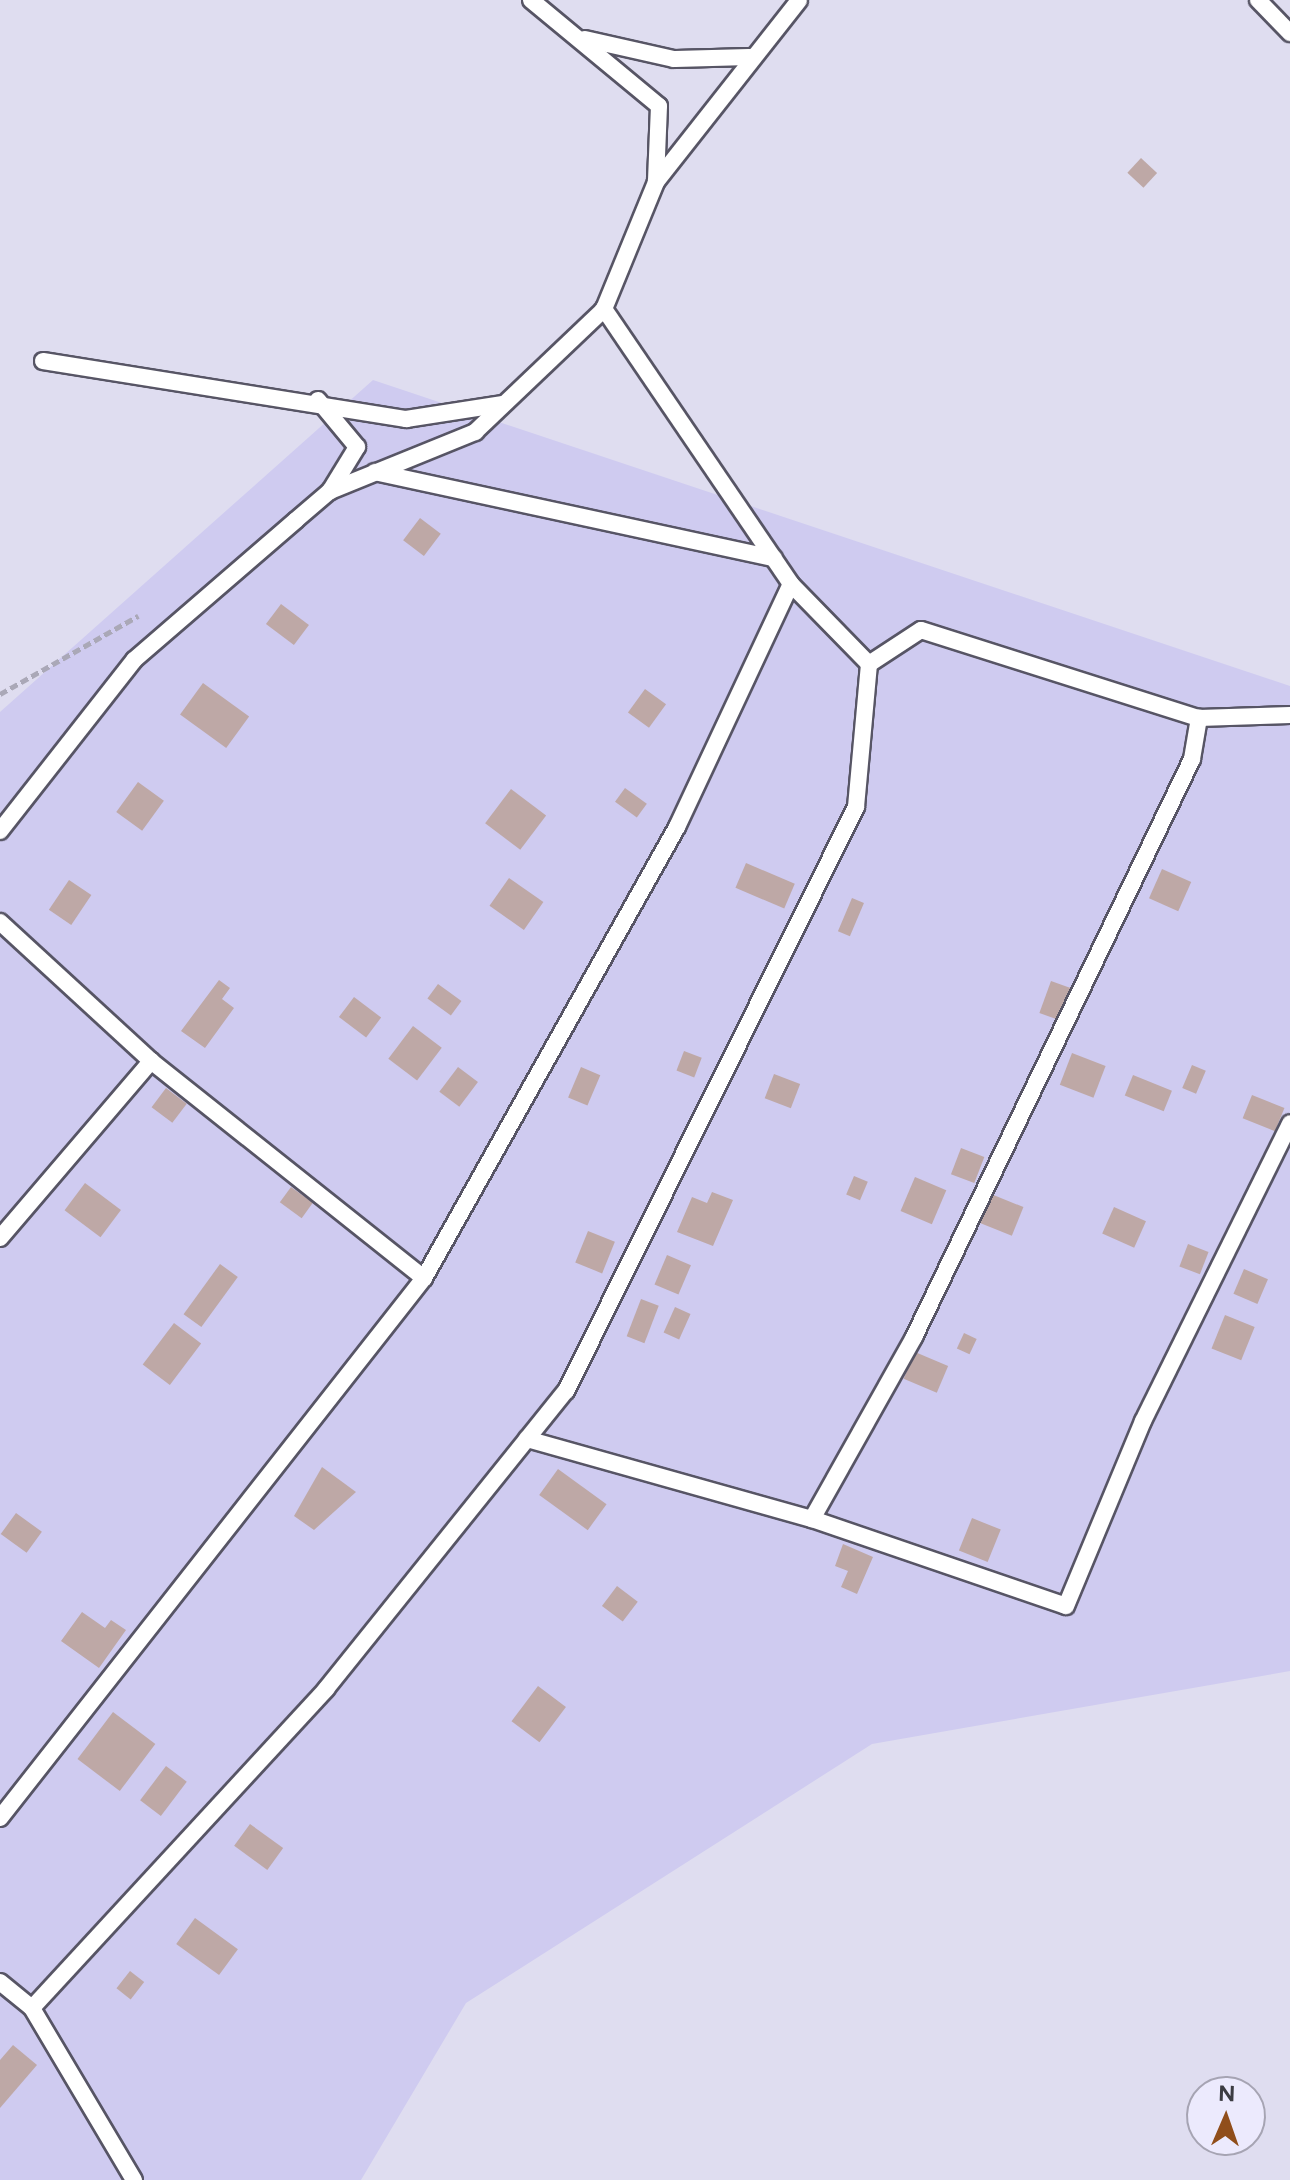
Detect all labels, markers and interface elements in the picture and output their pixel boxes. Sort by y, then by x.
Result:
north arrow [1186,2076,1266,2156]
text: N [1218,2080,1236,2107]

